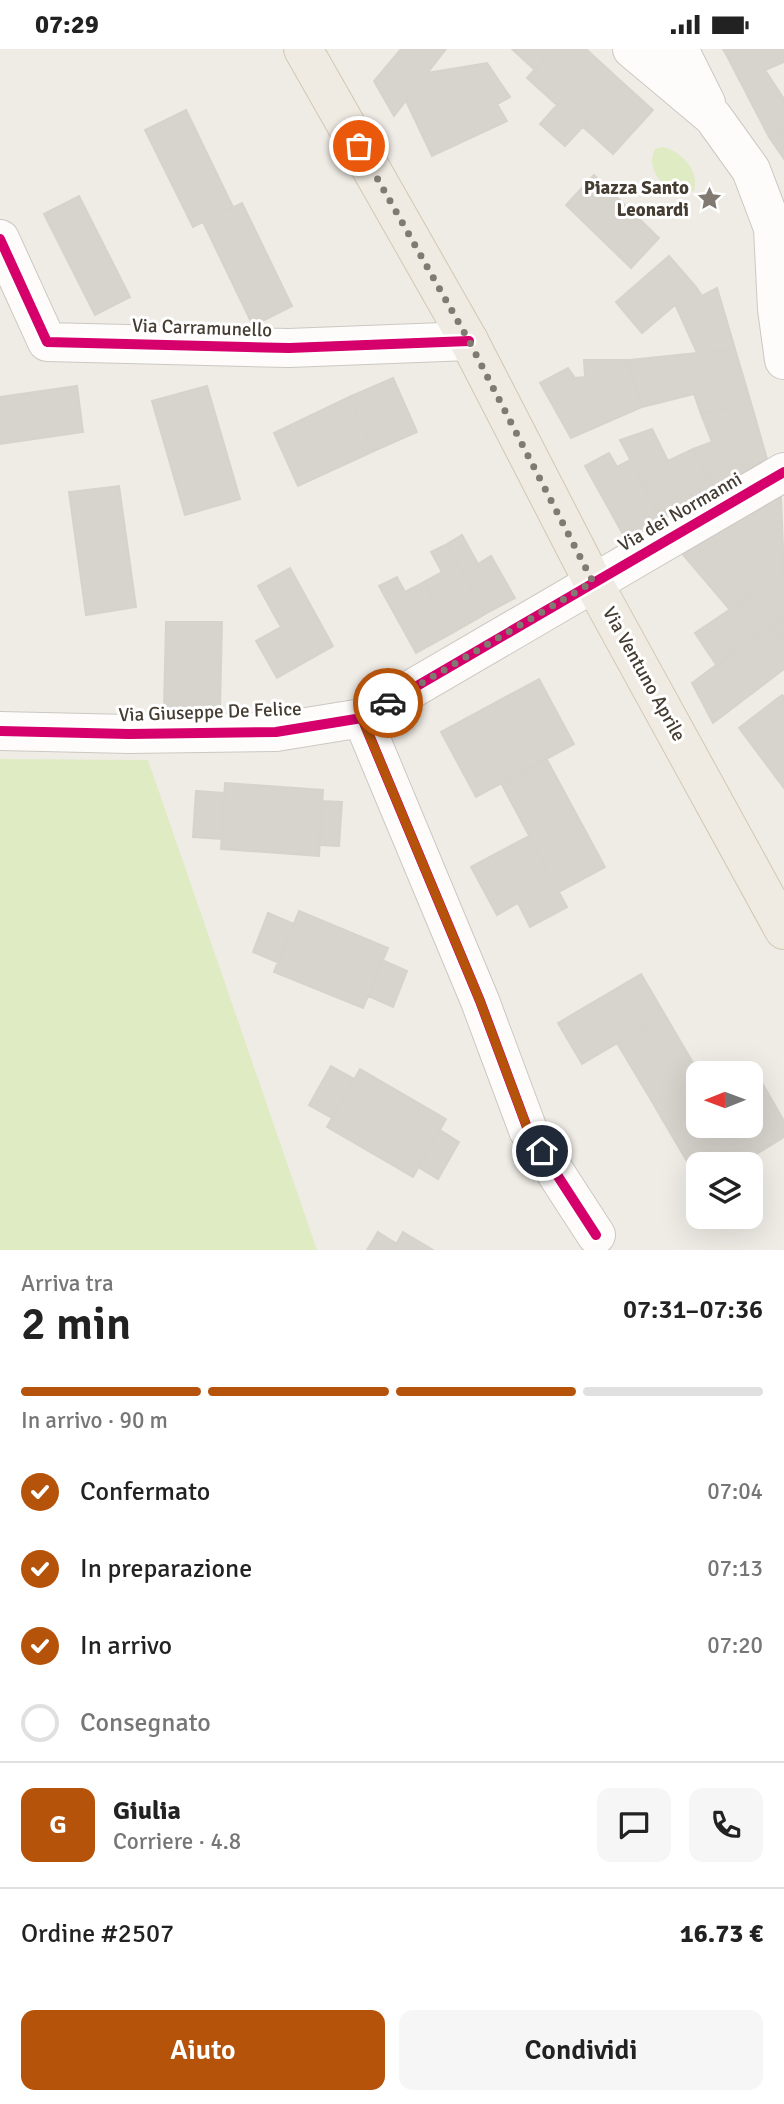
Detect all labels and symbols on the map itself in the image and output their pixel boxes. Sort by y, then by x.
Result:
pin [329,116,389,176]
place label: Piazza Santo Leonardi [584,176,689,222]
place icon: Piazza Santo Leonardi [695,185,723,213]
street label: Via Carramunello [131,314,273,342]
street label: Via dei Normanni [614,467,746,557]
street label: Via Ventuno Aprile [597,602,691,746]
courier [353,668,423,738]
street label: Via Giuseppe De Felice [118,697,302,727]
north arrow [686,1061,763,1137]
pin [512,1121,572,1181]

